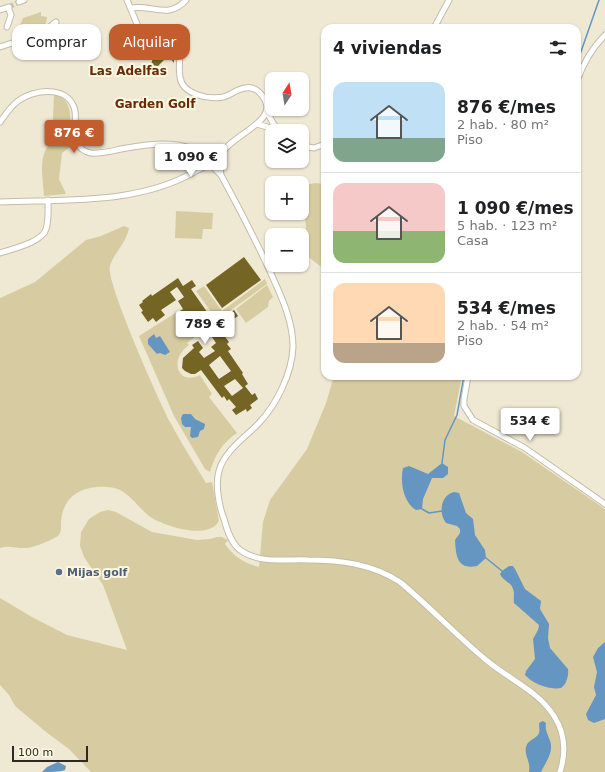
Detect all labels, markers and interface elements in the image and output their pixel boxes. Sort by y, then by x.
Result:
chip: Comprar [12,24,101,60]
chip: Alquilar [109,24,190,60]
icon: filters [547,37,569,59]
text: 4 viviendas [333,38,442,58]
district label: Las Adelfas [89,64,167,78]
north arrow [265,72,309,116]
map controls [265,72,309,272]
district label: Garden Golf [115,97,196,111]
text: 876 €/mes [457,97,556,117]
icon: home [365,98,413,146]
text: 2 hab. · 80 m² [457,117,549,132]
pin: 876 € [46,120,102,154]
button: layers [265,124,309,168]
text: 876 € [54,125,94,140]
text: Piso [457,132,483,147]
pin: 1 090 € [154,144,228,178]
text: 1 090 € [164,149,218,164]
button: + [265,176,309,220]
text: 1 090 €/mes [457,198,574,218]
icon: home [365,199,413,247]
text: 5 hab. · 123 m² [457,218,557,233]
button: − [265,228,309,272]
text: Casa [457,233,489,248]
text: 534 €/mes [457,298,556,318]
icon: home [365,299,413,347]
pin: 789 € [177,311,233,345]
text: 789 € [185,316,225,331]
text: 2 hab. · 54 m² [457,318,549,333]
text: Piso [457,333,483,348]
pin: 534 € [502,408,558,442]
text: 534 € [510,413,550,428]
place label: Mijas golf [67,566,127,579]
marker: Mijas golf [54,567,64,577]
scale bar [12,744,88,763]
text: 100 m [18,746,53,759]

